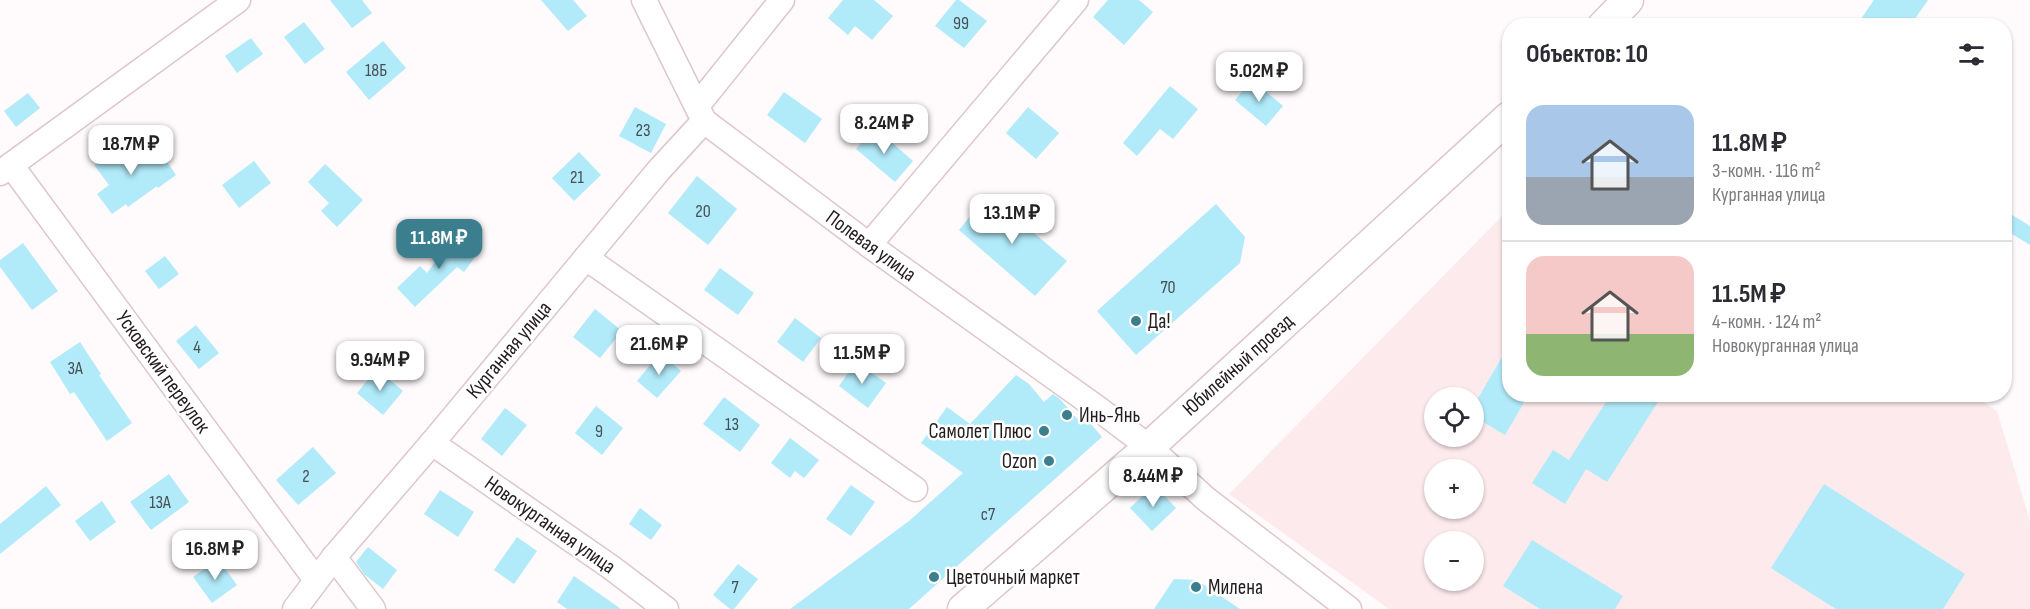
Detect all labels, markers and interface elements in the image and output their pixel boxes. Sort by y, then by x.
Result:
house number: 99 [953,13,969,34]
icon: filters [1955,38,1988,71]
text: Объектов: 10 [1526,39,1648,70]
pin: 5.02M ₽ [1204,52,1314,103]
text: 5.02M ₽ [1230,59,1288,83]
house number: 18Б [365,60,387,81]
pin: 8.24M ₽ [829,104,939,155]
text: 8.24M ₽ [854,111,914,135]
house number: 23 [636,120,651,141]
pin: 18.7M ₽ [76,125,186,176]
text: 11.8M ₽ [1712,128,1787,159]
icon: home [1574,129,1646,201]
text: 18.7M ₽ [102,132,160,156]
text: 3-комн. · 116 m² [1712,159,1821,183]
house number: 21 [570,167,585,188]
text: Курганная улица [1712,183,1826,207]
pin: 13.1M ₽ [957,194,1067,245]
house number: 20 [695,201,711,222]
text: 13.1M ₽ [984,201,1040,225]
street label: Полевая улица [821,205,921,287]
pin: 11.8M ₽ [384,219,494,270]
text: 11.8M ₽ [410,226,468,250]
house number: 70 [1160,277,1176,298]
text: 11.5M ₽ [1712,279,1786,310]
icon: home [1574,280,1646,352]
street label: Курганная улица [461,296,557,404]
street label: Усковский переулок [110,306,216,438]
place label: Да! [1148,309,1170,334]
street label: Юбилейный проезд [1177,309,1299,421]
text: 4-комн. · 124 m² [1712,310,1822,334]
marker: Да! [1129,314,1143,328]
pin: 21.6M ₽ [604,325,714,376]
text: 21.6M ₽ [630,332,688,356]
pin: 11.5M ₽ [807,334,917,385]
text: Новокурганная улица [1712,334,1859,358]
house number: 4 [193,337,201,358]
pin: 9.94M ₽ [325,341,435,392]
text: 11.5M ₽ [834,341,890,365]
text: 9.94M ₽ [350,348,410,372]
house number: 3А [67,358,83,379]
map controls [1424,387,1484,591]
button: locate [1424,387,1484,447]
place label: Инь-Янь [1079,403,1141,428]
marker: Инь-Янь [1060,408,1074,422]
house number: 13 [725,414,739,435]
place label: Самолет Плюс [929,419,1032,444]
house number: 9 [595,421,603,442]
marker: Самолет Плюс [1037,424,1051,438]
place label: Ozon [1002,449,1037,474]
marker: Ozon [1042,454,1056,468]
pin: 8.44M ₽ [1098,457,1208,508]
button: + [1424,459,1484,519]
text: 8.44M ₽ [1123,464,1183,488]
house number: 2 [302,466,310,487]
street label: Новокурганная улица [480,471,620,579]
house number: 13А [149,492,171,513]
house number: с7 [981,504,996,525]
pin: 16.8M ₽ [160,530,270,581]
button: − [1424,531,1484,591]
text: 16.8M ₽ [186,537,244,561]
place label: Цветочный маркет [946,565,1080,590]
marker: Цветочный маркет [927,570,941,584]
place label: Милена [1208,575,1263,600]
house number: 7 [731,577,739,598]
marker: Милена [1189,580,1203,594]

